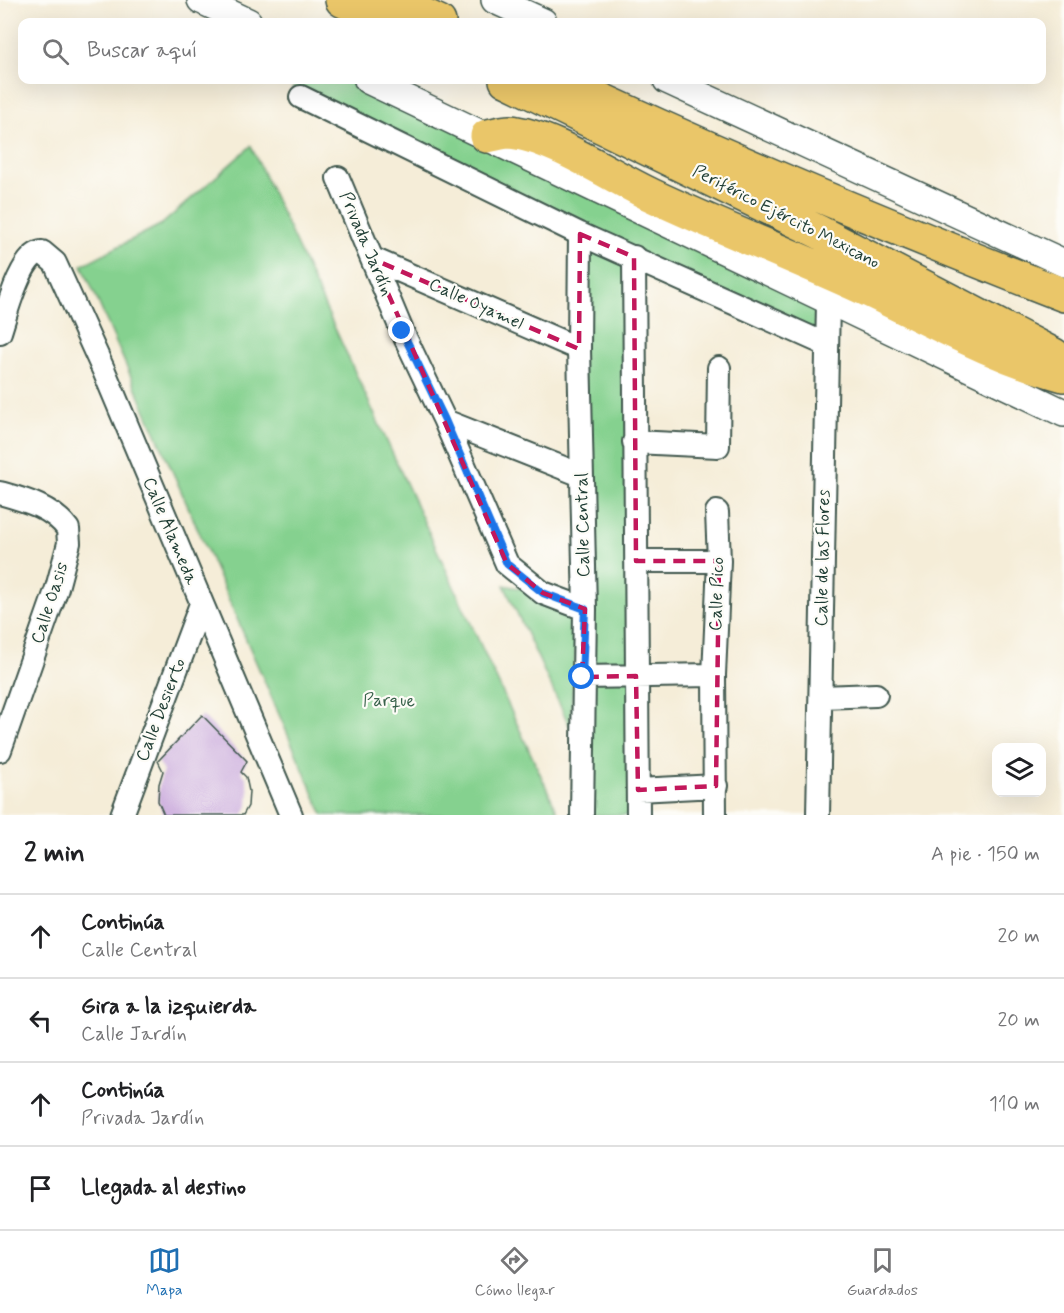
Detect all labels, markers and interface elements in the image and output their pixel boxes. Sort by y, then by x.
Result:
search box [18,18,1046,84]
icon: search [39,35,72,68]
text: Buscar aquí [87,37,198,65]
street label: Periférico Ejército Mexicano [688,159,884,275]
street label: Privada Jardín [333,188,399,300]
street label: Calle Oyamel [425,272,527,336]
route end [388,317,414,343]
street label: Calle Central [570,473,596,577]
street label: Calle Alameda [137,474,203,589]
street label: Calle de las Flores [810,489,836,627]
street label: Calle Pico [704,556,730,632]
street label: Calle Oasis [25,559,75,647]
street label: Calle Desierto [130,655,192,765]
route start [568,663,594,689]
park label: Parque [363,689,415,713]
map controls [992,743,1046,797]
button: layers [992,743,1046,797]
text: 2 min [24,837,85,871]
text: A pie · 150 m [931,841,1040,868]
text: Continúa [81,909,165,937]
icon: ahead [24,920,57,953]
text: 20 m [997,923,1040,950]
text: Calle Central [81,937,197,964]
text: Gira a la izquierda [81,993,256,1021]
icon: left [24,1004,57,1037]
text: 20 m [997,1007,1040,1034]
text: Calle Jardín [81,1021,187,1048]
text: Continúa [81,1077,165,1105]
icon: ahead [24,1088,57,1121]
text: 110 m [989,1091,1040,1118]
text: Privada Jardín [81,1105,204,1132]
icon: arrive [24,1172,57,1205]
text: Llegada al destino [81,1174,246,1202]
tab: Mapa [146,1244,183,1301]
tab: Cómo llegar [475,1244,555,1301]
tab: Guardados [847,1244,918,1301]

